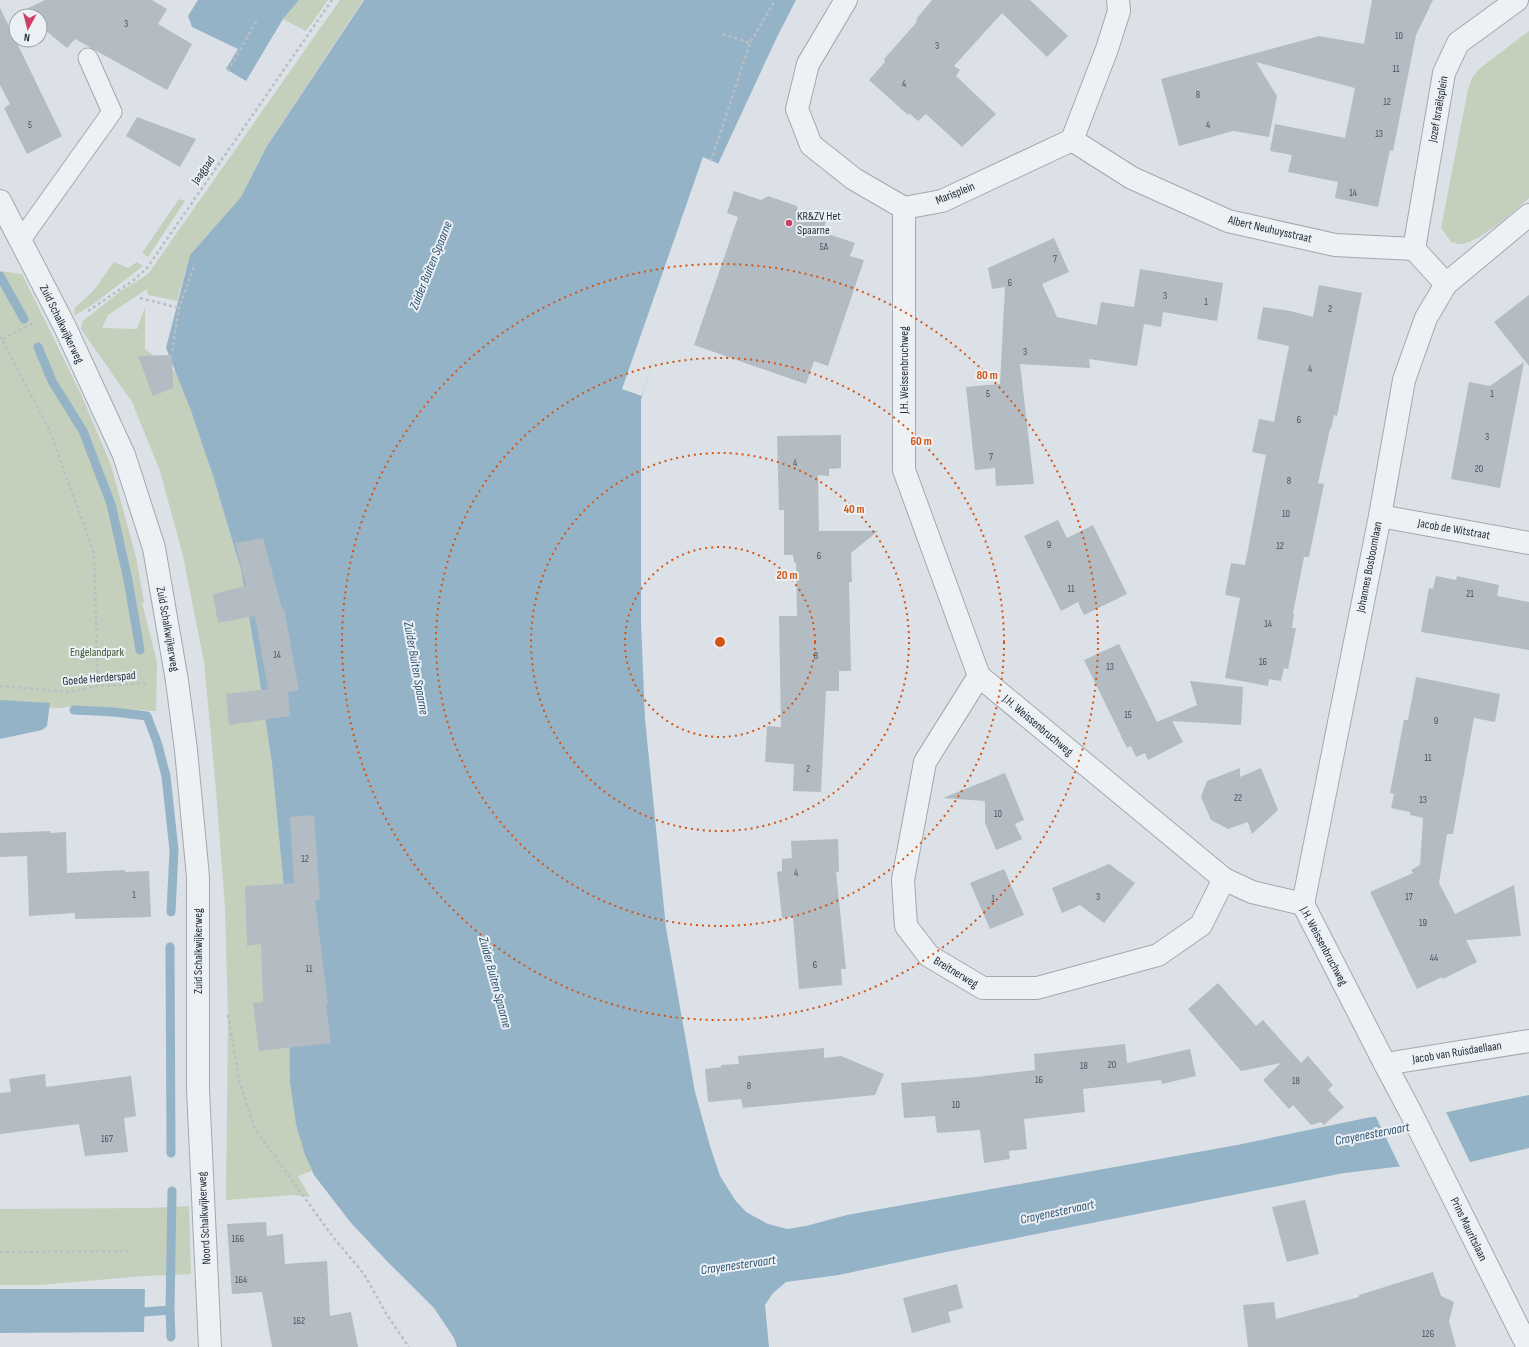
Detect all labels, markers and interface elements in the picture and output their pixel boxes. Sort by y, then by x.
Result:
north arrow [8,8,48,48]
house number: 3 [124,18,128,30]
house number: 10 [1395,30,1403,42]
text: N [23,31,31,44]
house number: 3 [935,40,939,52]
house number: 11 [1393,63,1400,75]
street label: Jozef Israëlsplein [1425,75,1452,144]
house number: 4 [902,78,906,90]
house number: 8 [1196,89,1200,101]
house number: 12 [1383,96,1391,108]
house number: 5 [28,119,32,131]
house number: 4 [1206,119,1210,131]
house number: 13 [1375,128,1383,140]
street label: Jaagpad [188,153,218,188]
street label: Marisplein [933,179,977,208]
house number: 14 [1349,187,1357,199]
place label: KR&ZV Het Spaarne [797,209,841,238]
street label: Albert Neuhuysstraat [1226,212,1314,246]
marker: KR&ZV Het Spaarne [784,218,794,228]
water label: Zuider Buiten Spaarne [406,219,456,313]
house number: 5A [820,241,829,253]
house number: 7 [1053,253,1057,265]
house number: 6 [1008,277,1012,289]
street label: Zuid Schalkwijkerweg [36,282,87,366]
house number: 3 [1163,290,1167,302]
house number: 1 [1204,296,1208,308]
house number: 2 [1328,303,1332,315]
street label: J.H. Weissenbruchweg [897,326,912,415]
house number: 3 [1023,346,1027,358]
house number: 4 [1308,363,1312,375]
text: 80 m [976,368,998,383]
house number: 5 [986,388,990,400]
house number: 1 [1490,388,1494,400]
house number: 6 [1297,414,1301,426]
house number: 3 [1485,431,1489,443]
text: 60 m [910,434,932,449]
house number: 7 [989,451,993,463]
house number: 4 [793,457,797,469]
house number: 20 [1475,463,1483,475]
house number: 8 [1287,475,1291,487]
text: 40 m [843,502,865,517]
house number: 10 [1282,508,1290,520]
street label: Jacob de Witstraat [1416,516,1492,543]
street label: Johannes Bosboomlaan [1353,520,1386,615]
house number: 9 [1047,539,1051,551]
house number: 12 [1276,540,1284,552]
house number: 6 [817,550,821,562]
text: 20 m [777,568,797,583]
house number: 11 [1068,583,1075,595]
street label: Zuid Schalkwijkerweg [153,586,182,673]
house number: 21 [1466,588,1474,600]
house number: 14 [1264,618,1272,630]
water label: Zuider Buiten Spaarne [400,619,432,716]
centre of rings [713,635,727,649]
park label: Engelandpark [70,645,125,660]
house number: 14 [273,649,281,661]
house number: 8 [814,650,818,662]
house number: 16 [1259,656,1267,668]
house number: 13 [1106,661,1114,673]
street label: Goede Herderspad [62,668,136,689]
street label: J.H. Weissenbruchweg [999,691,1076,759]
house number: 15 [1124,709,1132,721]
house number: 9 [1434,715,1438,727]
house number: 11 [1425,752,1432,764]
house number: 2 [806,763,810,775]
house number: 22 [1234,792,1242,804]
house number: 13 [1419,794,1427,806]
house number: 10 [994,808,1002,820]
house number: 12 [301,853,309,865]
house number: 4 [794,867,798,879]
house number: 1 [132,889,136,901]
house number: 3 [1096,891,1100,903]
house number: 17 [1405,891,1413,903]
house number: 1 [991,893,995,905]
street label: J.H. Weissenbruchweg [1296,903,1351,989]
street label: Zuid Schalkwijkerweg [191,908,206,994]
house number: 19 [1419,917,1427,929]
water label: Zuider Buiten Spaarne [475,934,515,1030]
house number: 44 [1430,952,1438,964]
street label: Breitnerweg [931,953,981,992]
house number: 6 [813,959,817,971]
house number: 11 [306,963,313,975]
street label: Jacob van Ruisdaellaan [1410,1038,1503,1067]
house number: 20 [1108,1059,1116,1071]
house number: 18 [1080,1060,1088,1072]
house number: 16 [1035,1074,1043,1086]
house number: 18 [1292,1075,1300,1087]
house number: 8 [747,1080,751,1092]
house number: 10 [952,1099,960,1111]
water label: Crayenestervaart [1334,1119,1412,1149]
house number: 167 [101,1133,113,1145]
street label: Noord Schalkwijkerweg [195,1171,214,1265]
street label: Prins Mauritslaan [1447,1195,1490,1264]
water label: Crayenestervaart [1019,1196,1097,1228]
house number: 166 [232,1233,244,1245]
water label: Crayenestervaart [700,1252,778,1278]
house number: 164 [235,1274,247,1286]
house number: 162 [293,1315,305,1327]
house number: 126 [1422,1328,1434,1340]

